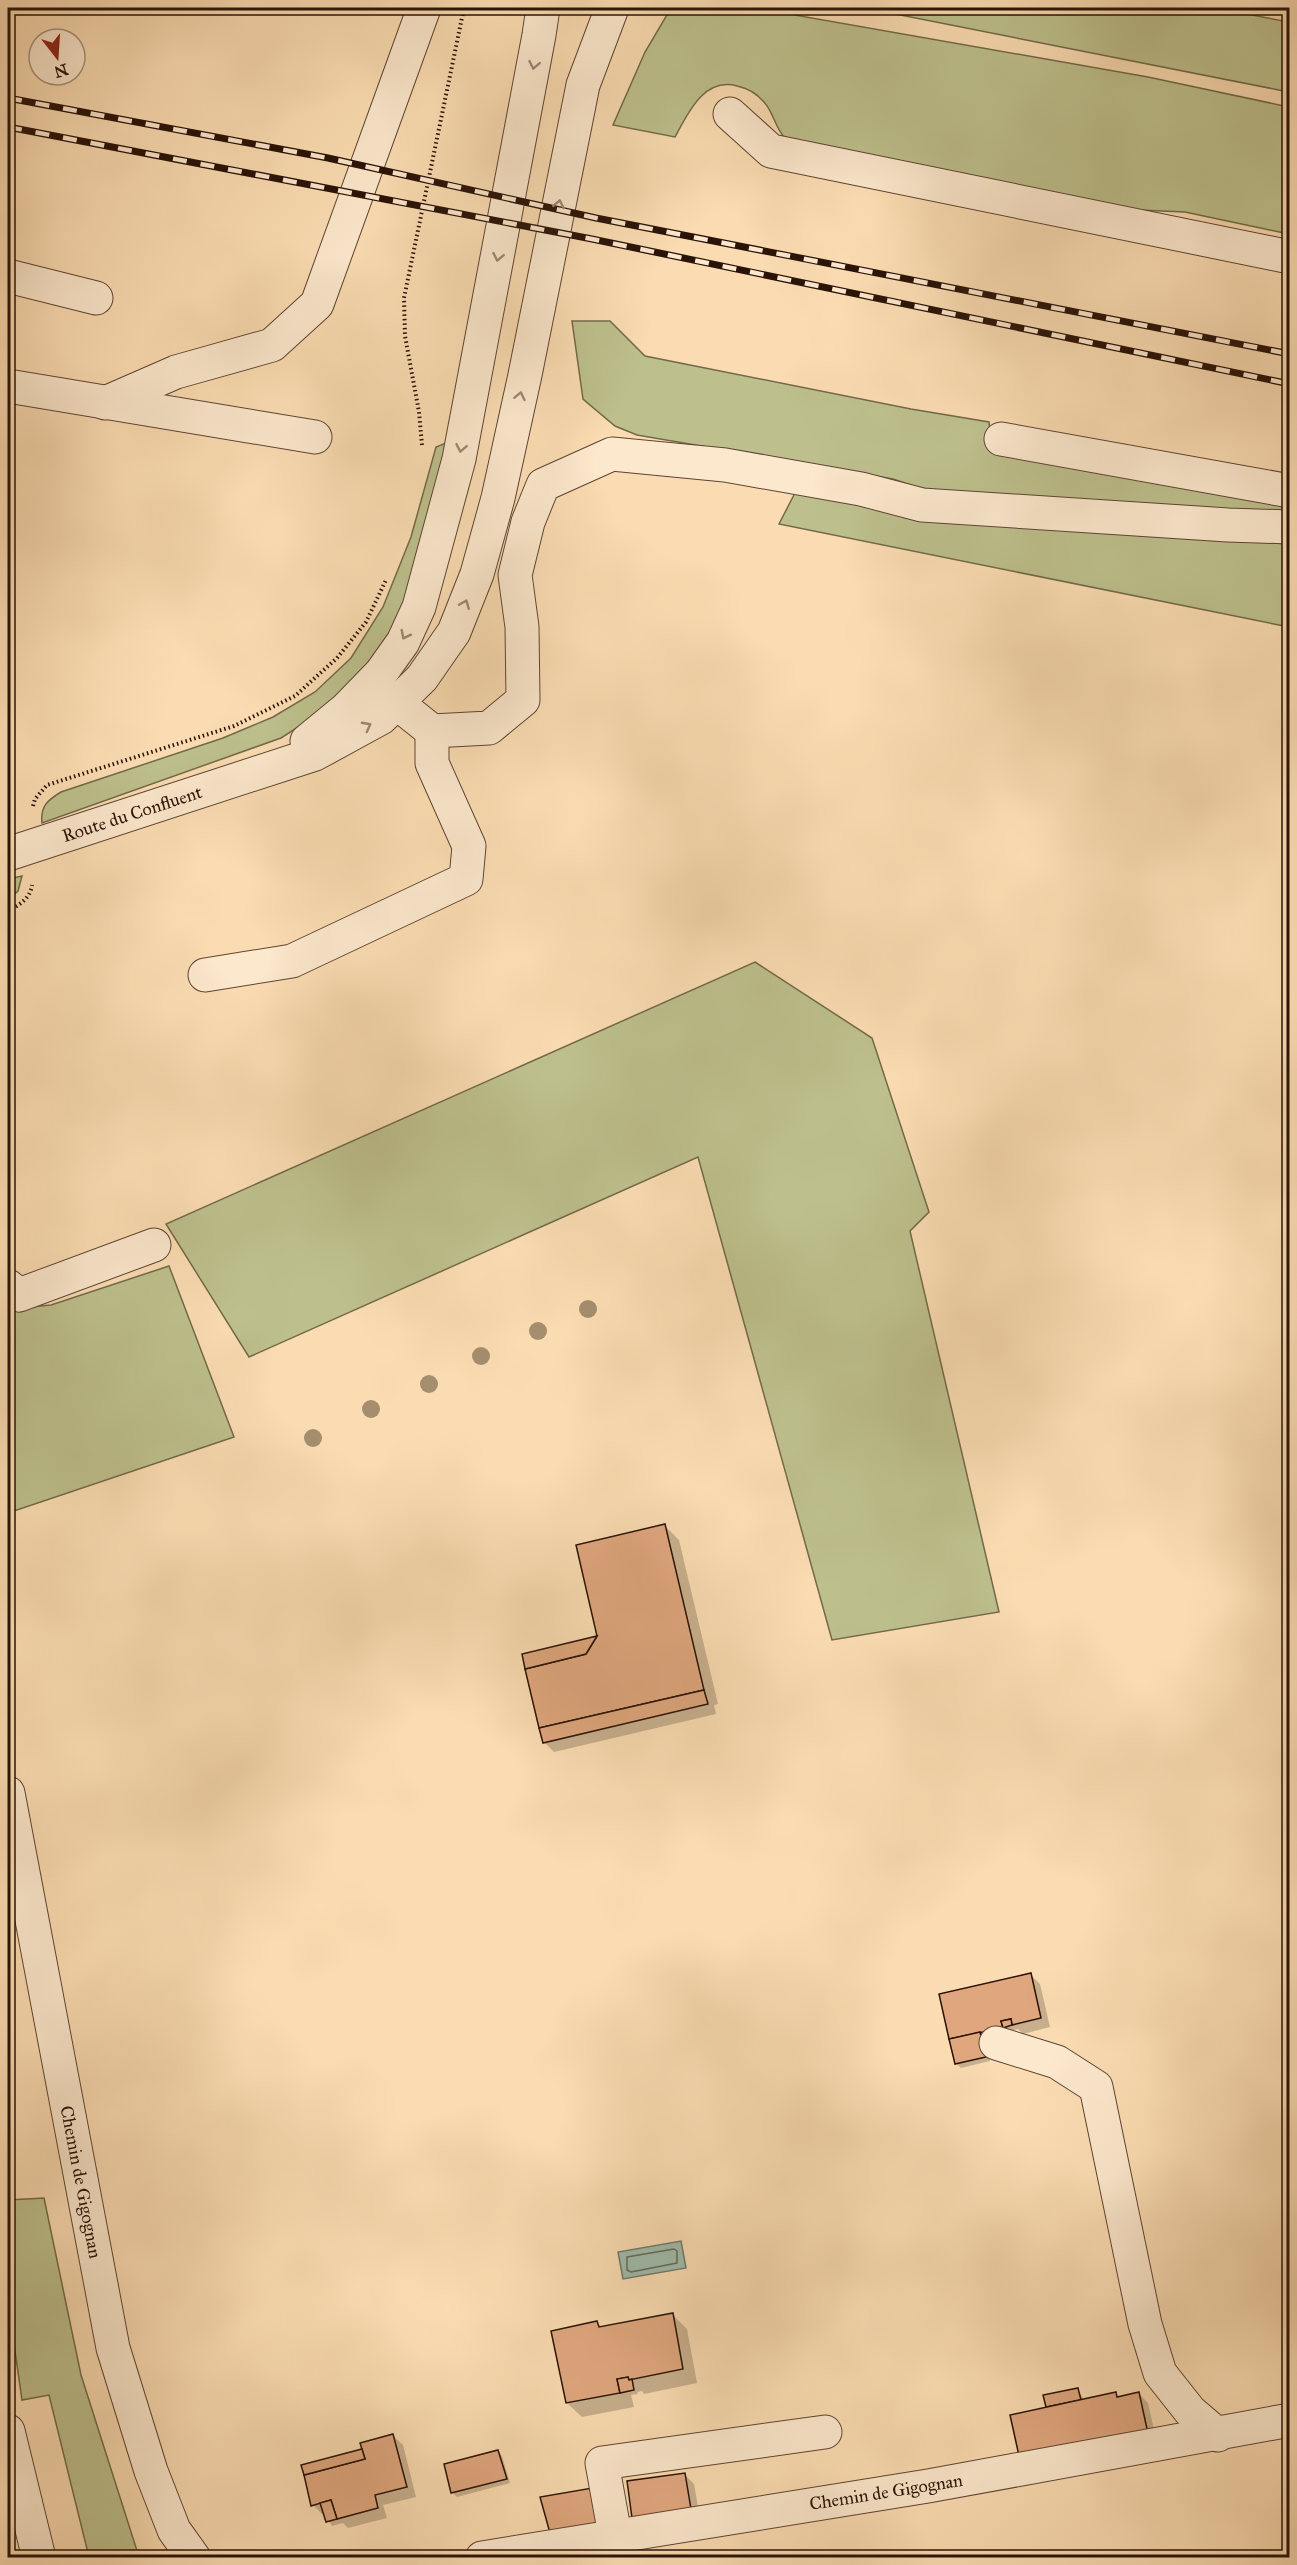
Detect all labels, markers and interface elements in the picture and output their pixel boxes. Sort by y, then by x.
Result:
north arrow [27,27,87,87]
text: N [52,60,71,82]
one-way arrow [528,60,541,70]
one-way arrow [552,200,565,210]
one-way arrow [492,252,504,262]
one-way arrow [513,391,526,401]
one-way arrow [455,443,468,453]
one-way arrow [458,599,470,610]
one-way arrow [401,628,413,639]
one-way arrow [361,722,371,733]
street label: Route du Confluent [59,781,205,847]
street label: Chemin de Gigognan [54,2104,107,2261]
street label: Chemin de Gigognan [808,2469,965,2516]

